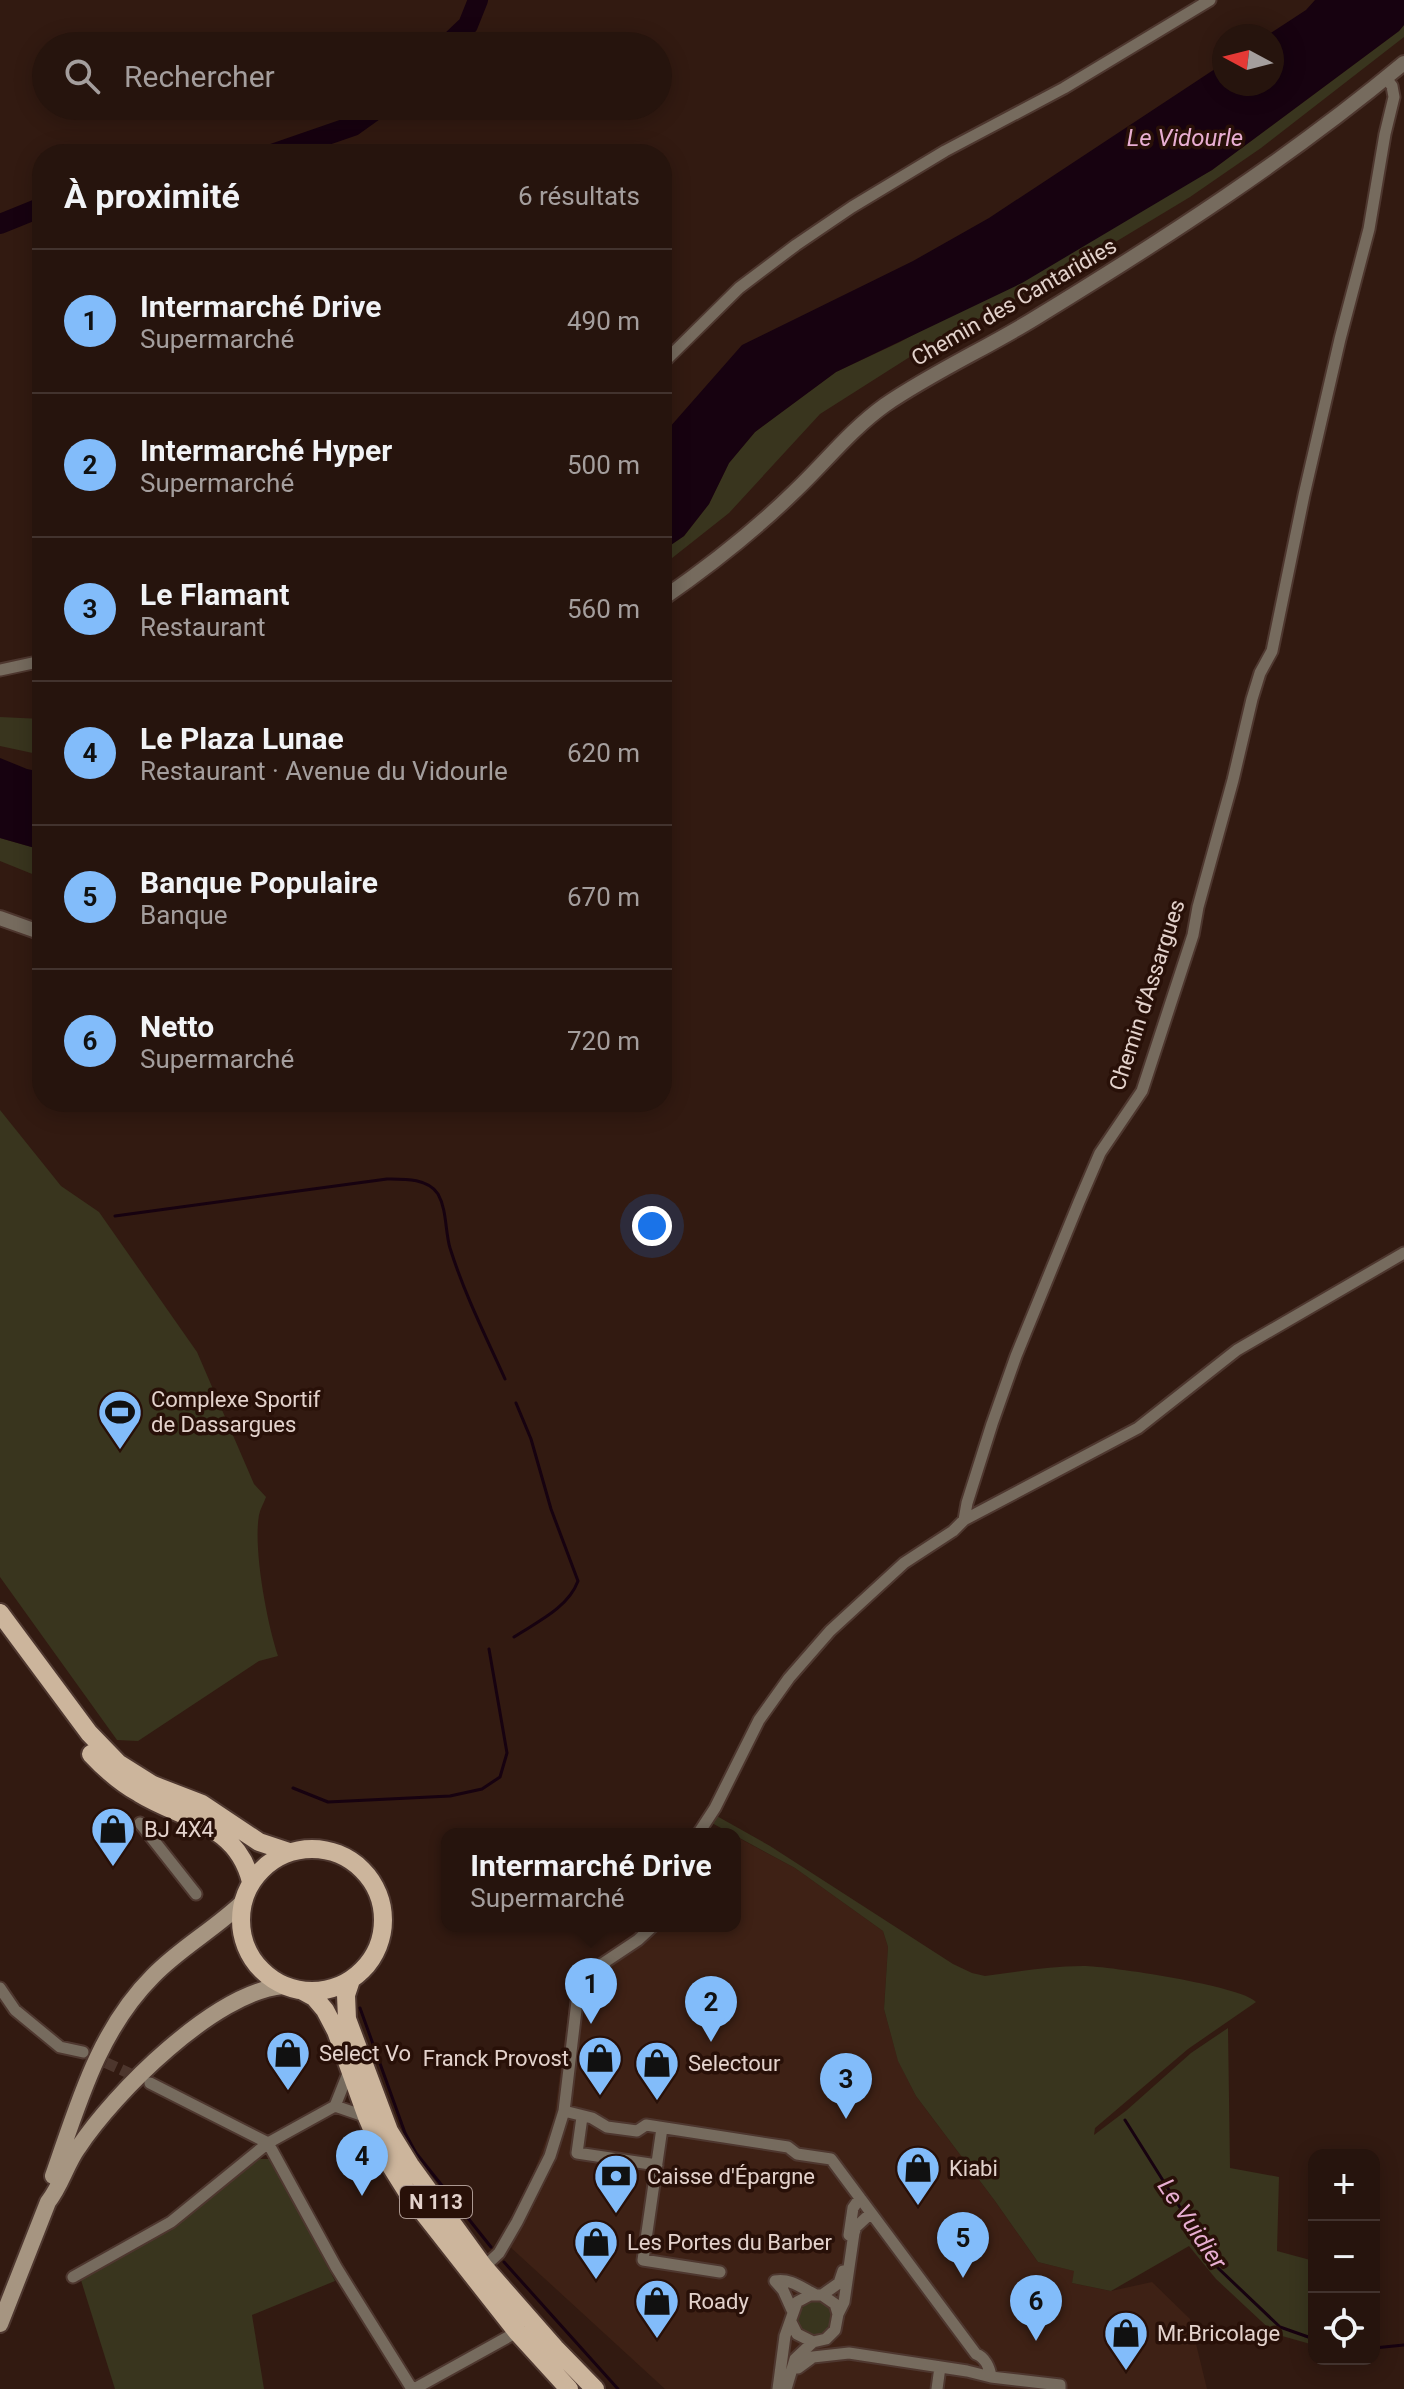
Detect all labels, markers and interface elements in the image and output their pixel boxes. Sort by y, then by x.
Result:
north arrow [1212,24,1284,96]
search box [32,32,672,120]
icon: search [60,54,104,98]
text: Rechercher [124,59,275,94]
water label: Le Vidourle [1127,124,1243,152]
text: À proximité [64,176,240,216]
text: 6 résultats [518,181,640,211]
street label: Chemin des Cantaridies [907,233,1121,371]
text: Intermarché Drive [140,289,381,324]
text: 1 [83,306,97,336]
text: 490 m [567,306,640,336]
text: Supermarché [140,324,294,354]
text: Intermarché Hyper [140,433,392,468]
text: 2 [83,450,97,480]
text: 500 m [567,450,640,480]
text: Supermarché [140,468,294,498]
text: Le Flamant [140,577,289,612]
text: 3 [83,594,97,624]
text: 560 m [567,594,640,624]
text: Restaurant [140,612,266,642]
text: Le Plaza Lunae [140,721,344,756]
text: 4 [83,738,97,768]
text: 620 m [567,738,640,768]
text: Restaurant · Avenue du Vidourle [140,756,508,786]
text: Banque Populaire [140,865,378,900]
text: 5 [83,882,97,912]
text: 670 m [567,882,640,912]
street label: Chemin d'Assargues [1104,896,1190,1094]
text: Banque [140,900,228,930]
text: Netto [140,1009,214,1044]
text: 6 [83,1026,97,1056]
text: 720 m [567,1026,640,1056]
text: Supermarché [140,1044,294,1074]
your location [632,1206,672,1246]
place label: Complexe Sportif de Dassargues [151,1387,321,1437]
sports icon: Complexe Sportif de Dassargues [96,1388,144,1451]
shop icon: BJ 4X4 [89,1805,137,1868]
place label: BJ 4X4 [144,1817,214,1842]
popup [441,1828,741,1932]
text: Intermarché Drive [470,1848,712,1883]
text: Supermarché [470,1883,625,1913]
pin: 1 [565,1958,617,2024]
pin: 2 [685,1976,737,2042]
shop icon: Select Vo [264,2029,312,2092]
shop icon: Franck Provost [576,2034,624,2097]
shop icon: Selectour [633,2039,681,2102]
place label: Select Vo [319,2041,411,2066]
place label: Franck Provost [423,2046,569,2071]
place label: Selectour [688,2051,781,2076]
pin: 3 [820,2053,872,2119]
pin: 4 [336,2130,388,2196]
shop icon: Kiabi [894,2144,942,2207]
map controls [1308,2149,1380,2365]
button: + [1308,2149,1380,2221]
bank icon: Caisse d'Épargne [592,2152,640,2215]
place label: Kiabi [949,2156,998,2181]
place label: Caisse d'Épargne [647,2164,815,2189]
water label: Le Vuidier [1152,2174,1233,2275]
road number: N 113 [400,2186,472,2218]
pin: 5 [937,2212,989,2278]
shop icon: Les Portes du Barber [572,2218,620,2281]
button: − [1308,2221,1380,2293]
place label: Les Portes du Barber [627,2230,832,2255]
pin: 6 [1010,2275,1062,2341]
shop icon: Roady [633,2277,681,2340]
place label: Roady [688,2289,749,2314]
button: locate [1308,2293,1380,2365]
shop icon: Mr.Bricolage [1102,2309,1150,2372]
place label: Mr.Bricolage [1157,2321,1280,2346]

